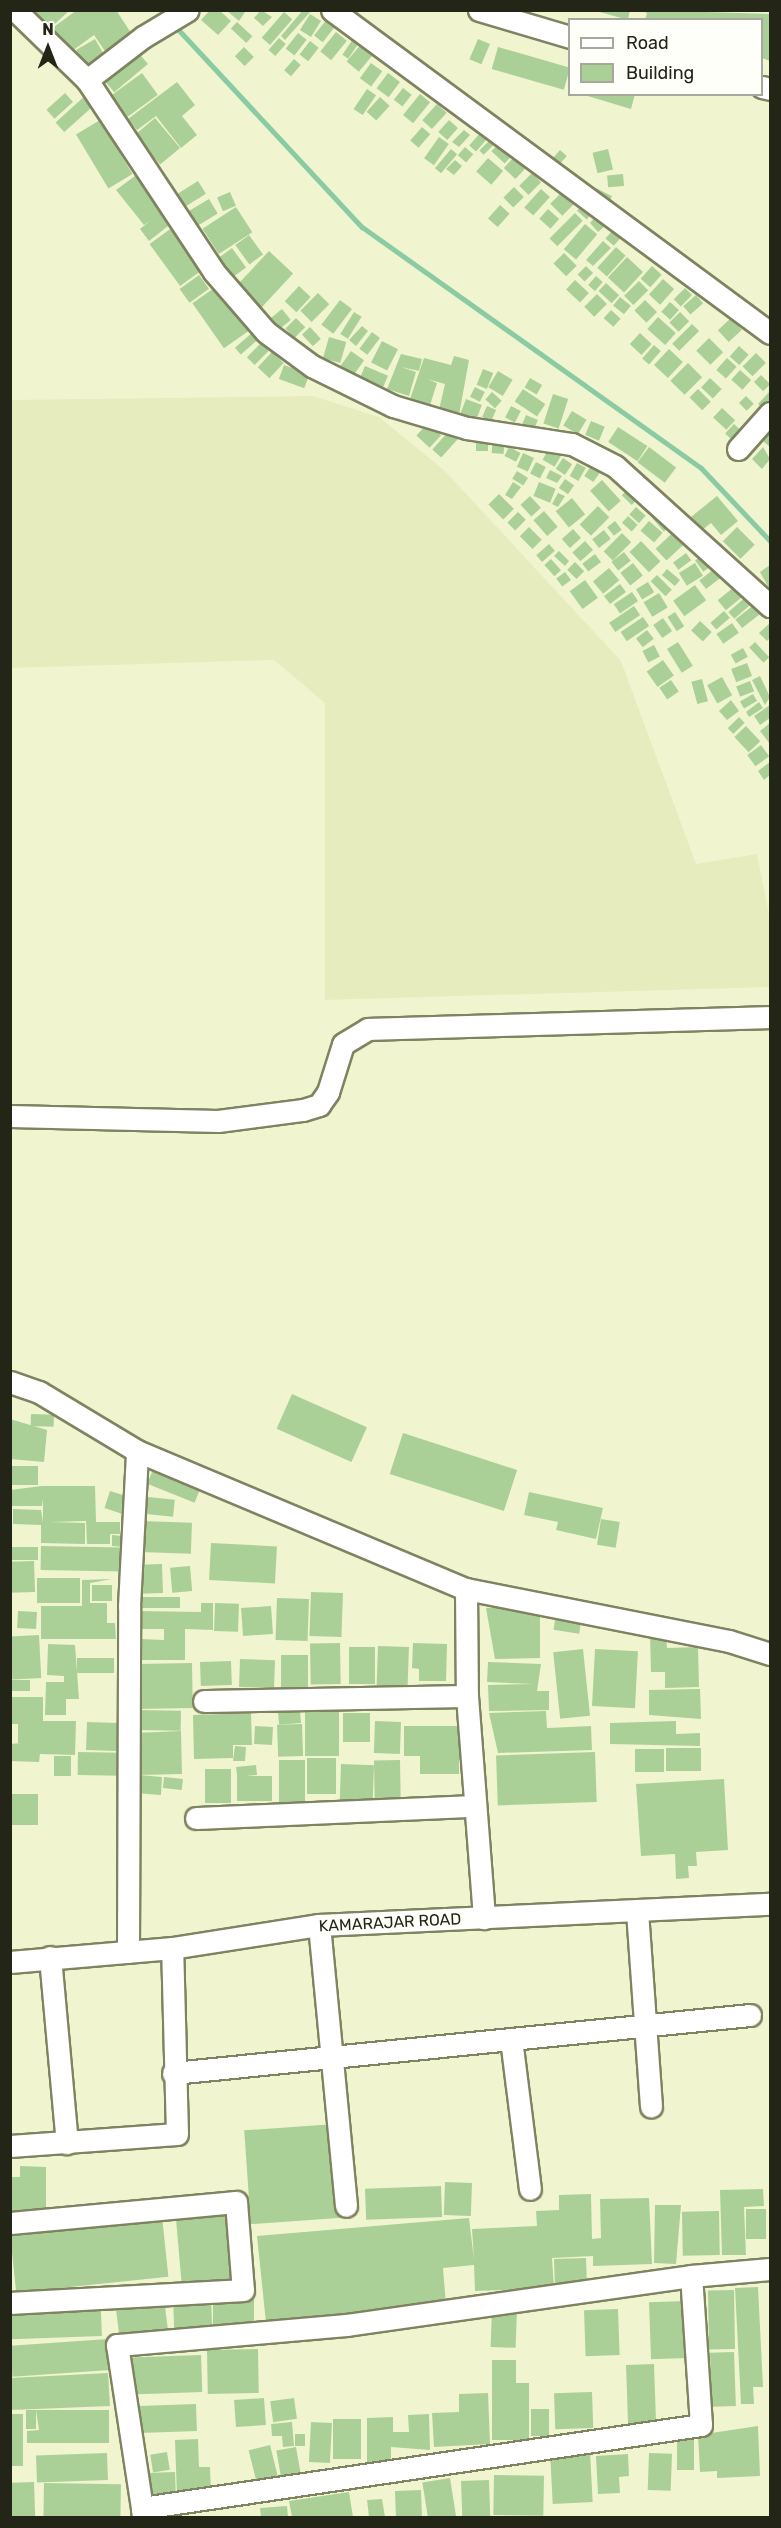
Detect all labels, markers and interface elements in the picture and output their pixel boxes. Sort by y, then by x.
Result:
north arrow [18,18,78,78]
legend [568,18,763,96]
text: N [42,20,54,39]
text: Road [626,32,669,54]
text: Building [626,62,694,84]
street label: KAMARAJAR ROAD [318,1910,462,1936]

